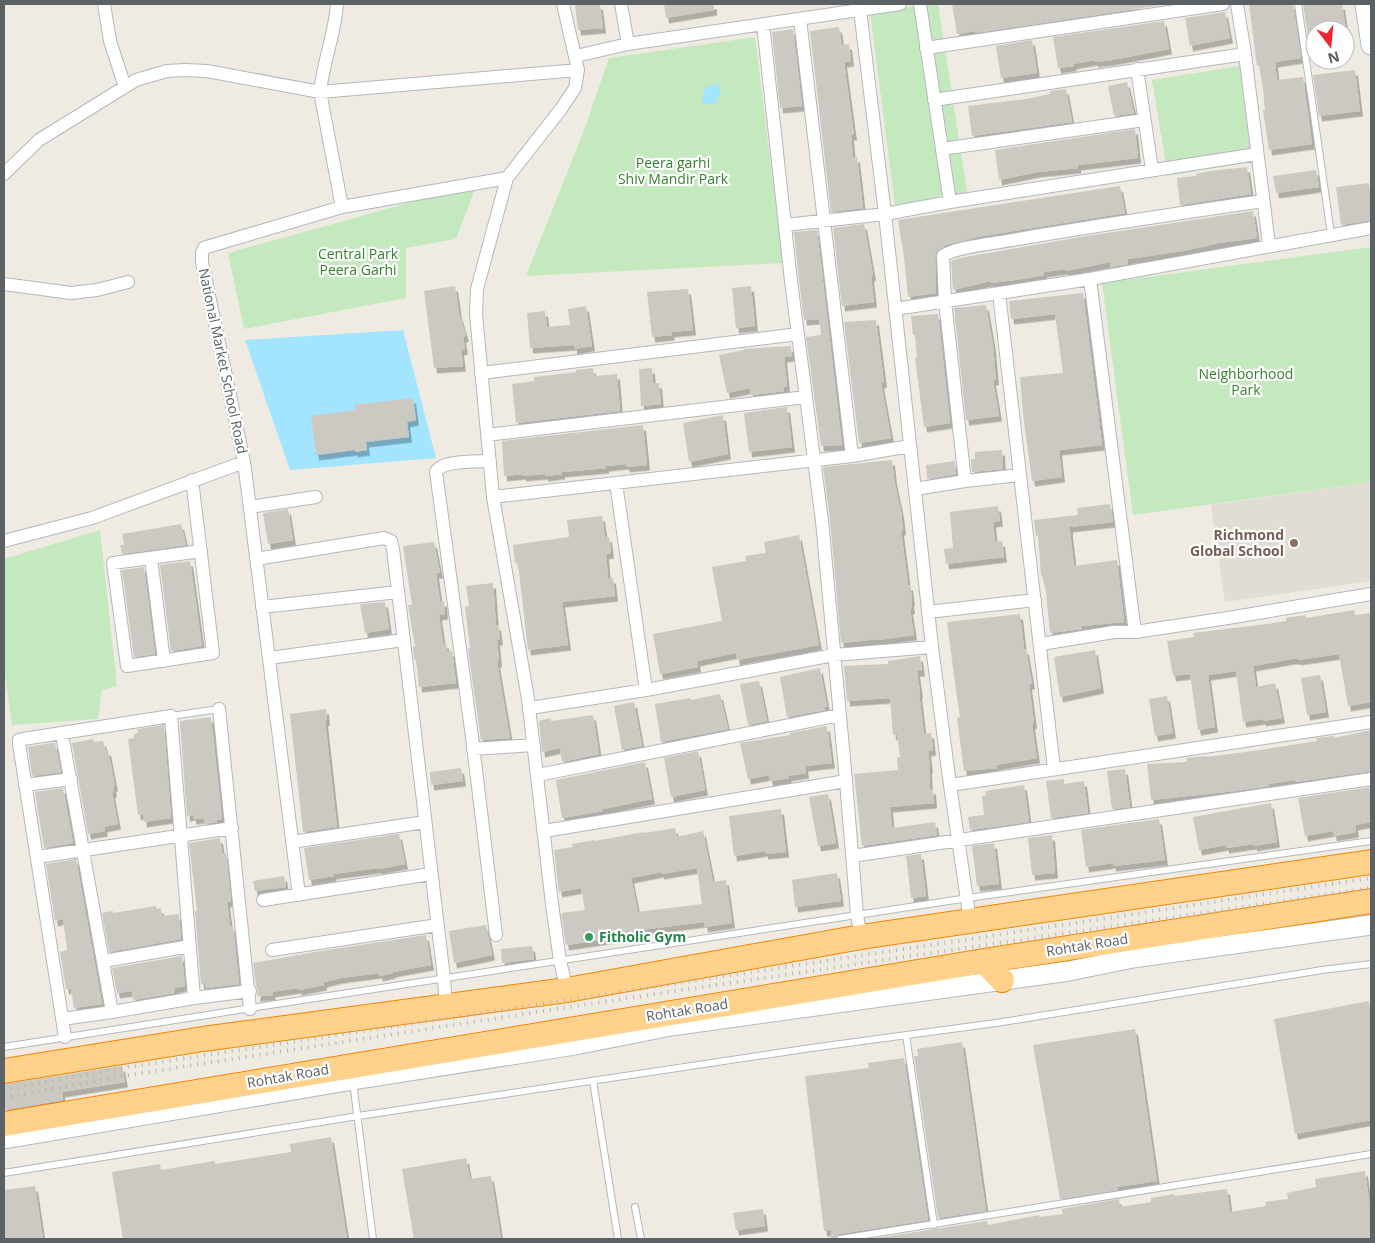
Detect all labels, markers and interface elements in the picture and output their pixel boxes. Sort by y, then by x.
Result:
north arrow [1305,20,1355,70]
text: N [1326,47,1342,69]
park label: Peera garhi Shiv Mandir Park [618,153,729,188]
park label: Central Park Peera Garhi [318,244,399,279]
street label: National Market School Road [195,266,252,455]
park label: Neighborhood Park [1199,364,1293,399]
place label: Richmond Global School [1190,525,1284,560]
marker: Richmond Global School [1288,537,1300,549]
place label: Fitholic Gym [599,927,686,946]
street label: Rohtak Road [1045,929,1129,960]
marker: Fitholic Gym [583,931,595,943]
street label: Rohtak Road [645,994,729,1025]
street label: Rohtak Road [245,1059,330,1092]

